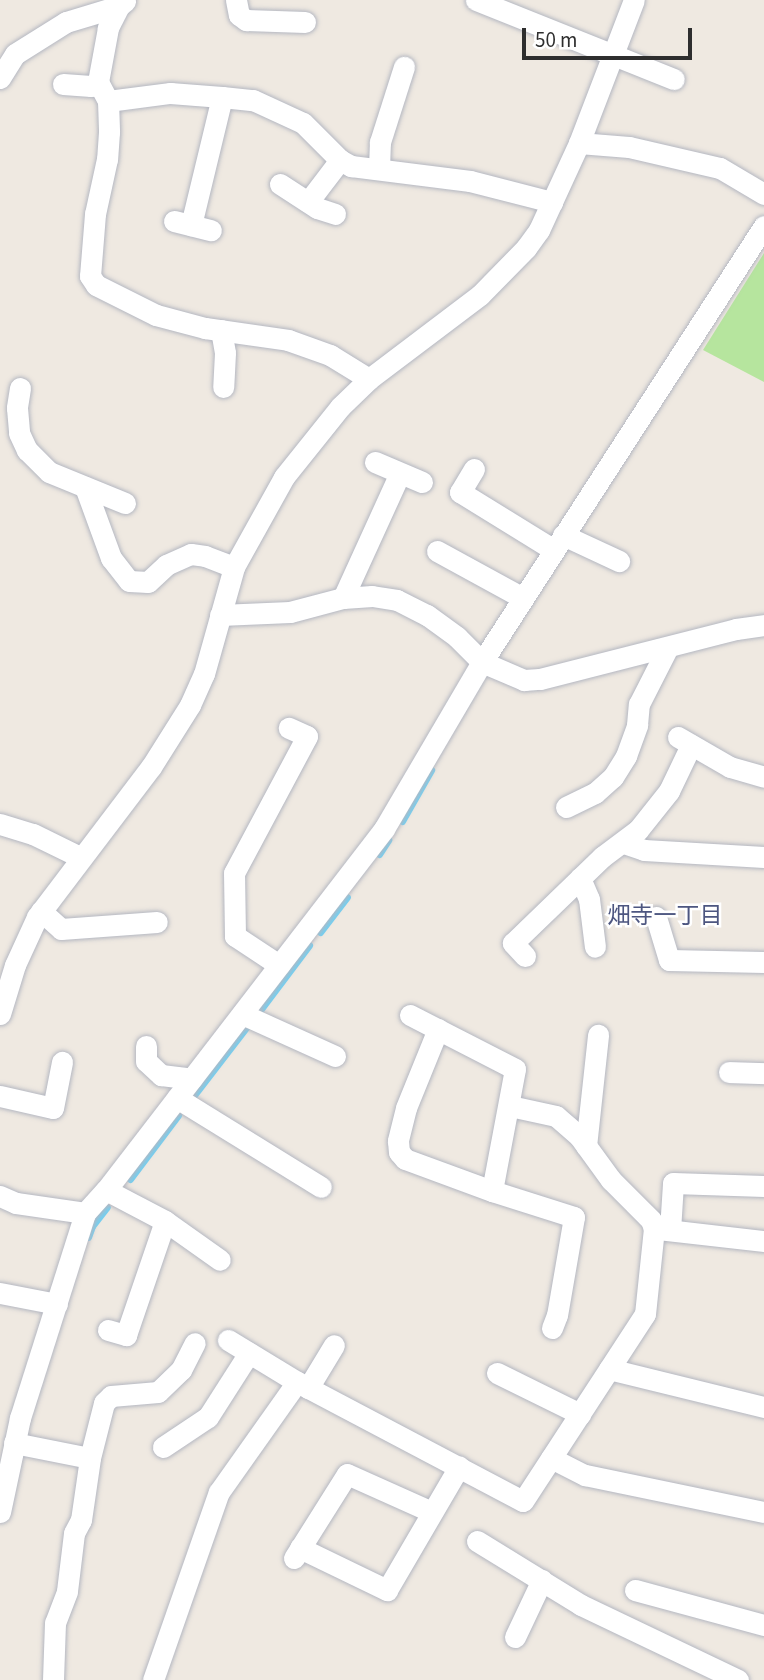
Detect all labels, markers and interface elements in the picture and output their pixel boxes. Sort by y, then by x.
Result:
scale bar [526,14,696,58]
text: 50 m [535,25,577,55]
district label: 畑寺一丁目 [608,902,722,930]

